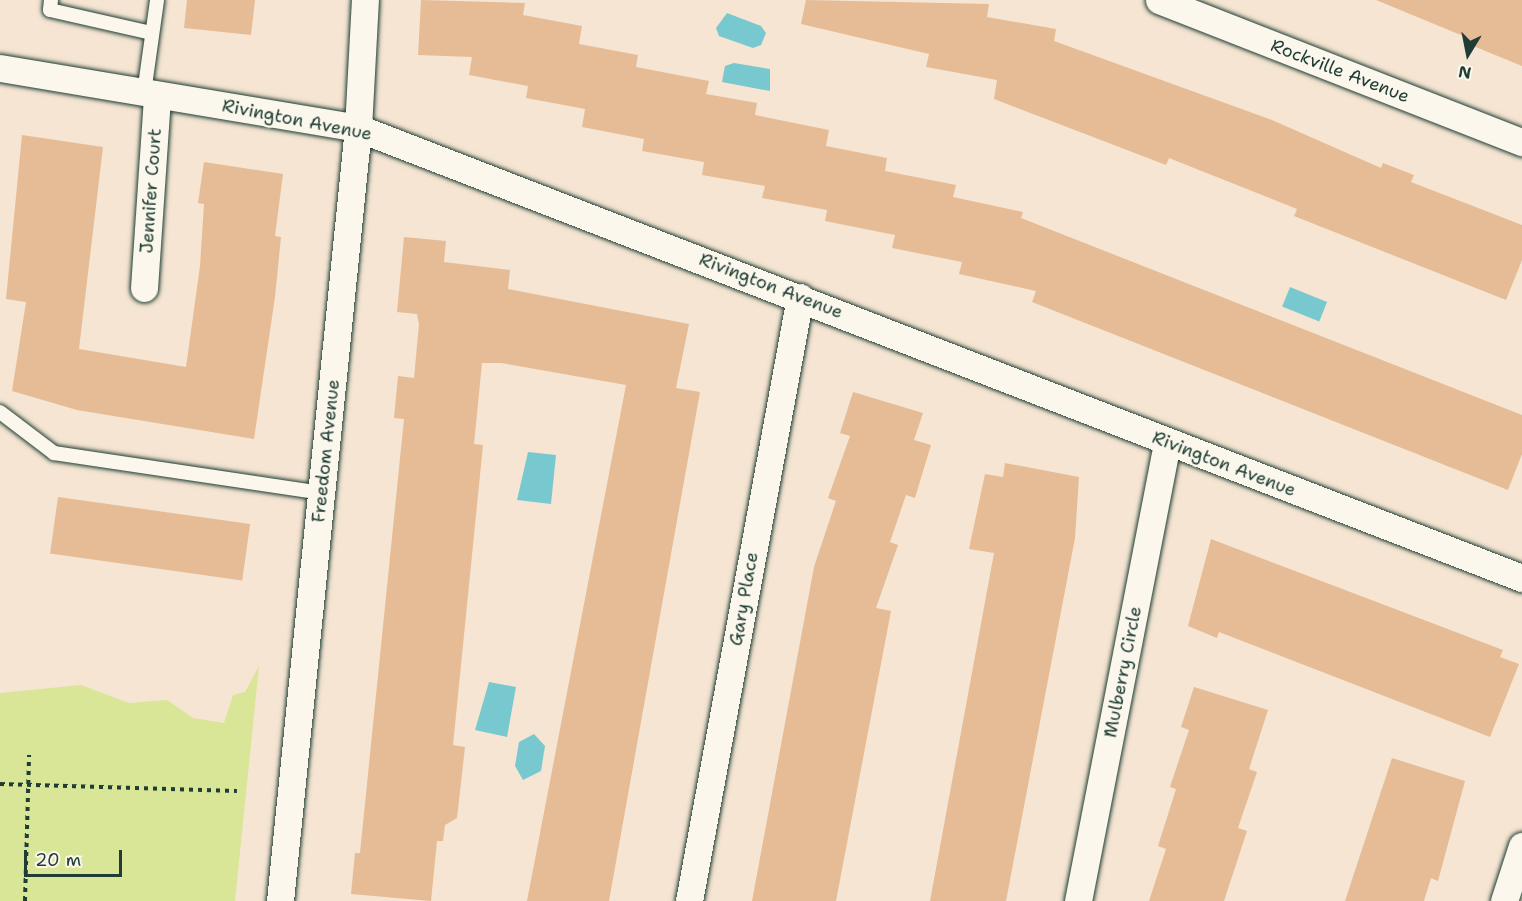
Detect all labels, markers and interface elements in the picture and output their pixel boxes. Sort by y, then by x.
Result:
north arrow [1438,24,1498,84]
street label: Rockville Avenue [1268,35,1412,107]
text: N [1457,61,1473,84]
street label: Rivington Avenue [220,95,374,145]
street label: Jennifer Court [136,128,166,254]
street label: Rivington Avenue [696,249,846,323]
street label: Freedom Avenue [308,378,344,524]
street label: Rivington Avenue [1149,427,1299,501]
street label: Gary Place [725,550,763,648]
street label: Mulberry Circle [1100,604,1146,740]
scale bar [27,838,124,876]
text: 20 m [35,848,81,872]

